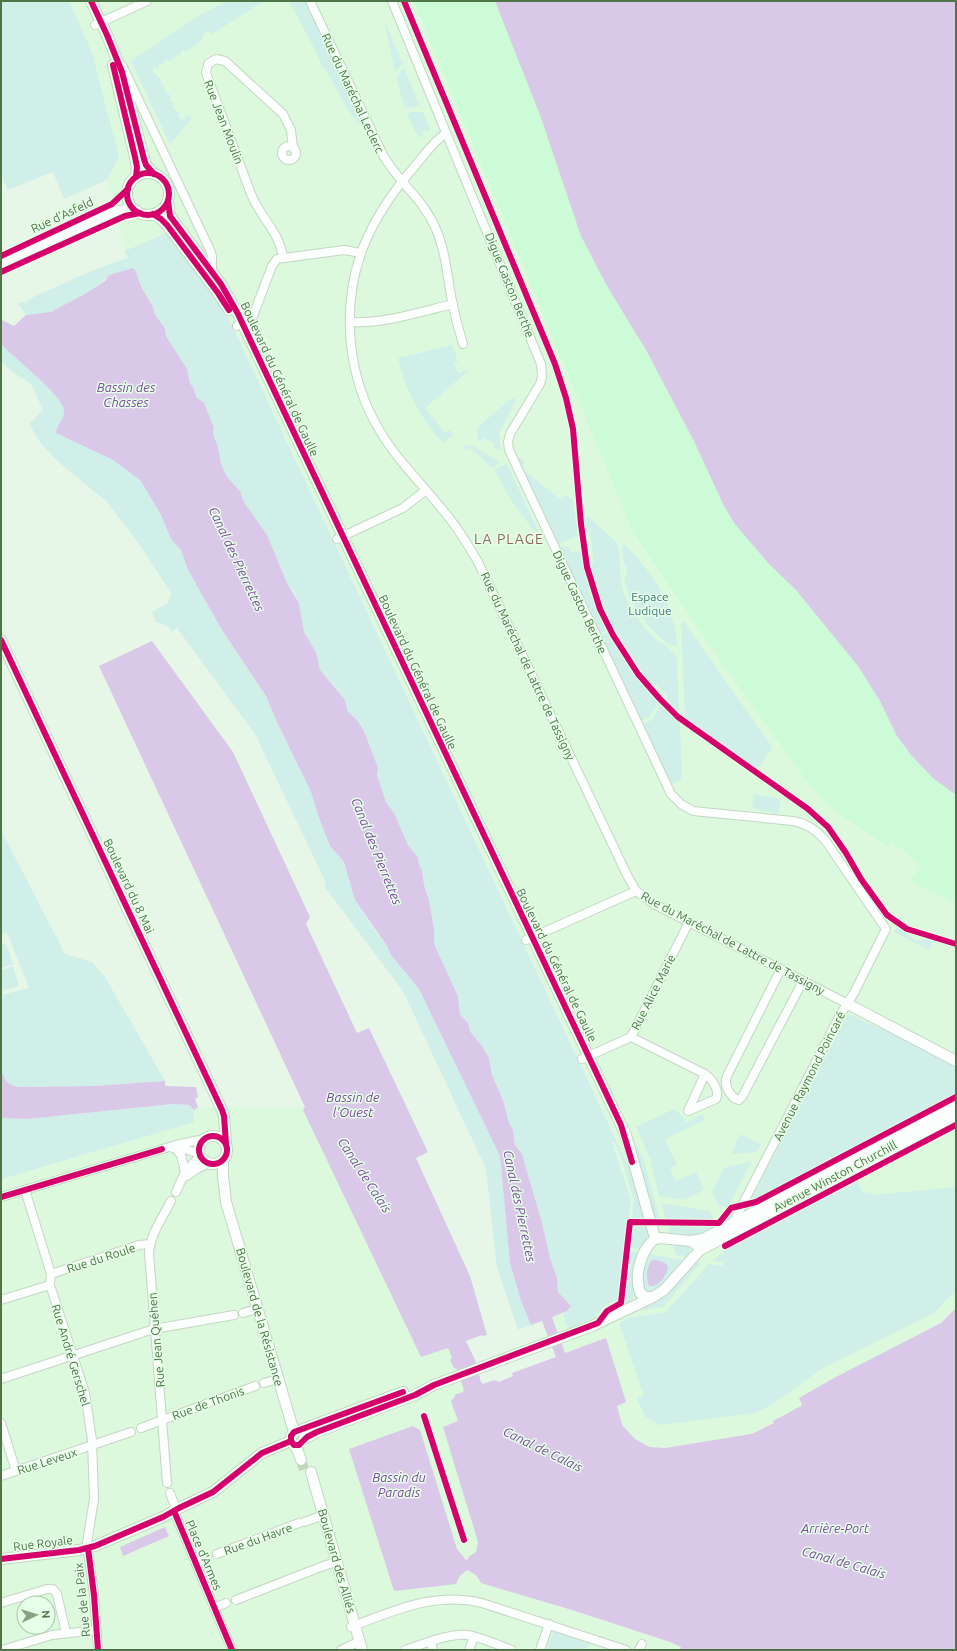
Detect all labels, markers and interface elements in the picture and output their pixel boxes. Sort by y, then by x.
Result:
street label: Rue du Maréchal Leclerc [319,31,387,155]
street label: Rue Jean Moulin [202,78,246,166]
street label: Rue d'Asfeld [29,195,95,235]
street label: Digue Gaston Berthe [483,231,537,339]
street label: Boulevard du Général de Gaulle [238,300,322,458]
water label: Bassin des Chasses [97,380,156,409]
water label: Canal des Pierrettes [207,504,268,614]
district label: LA PLAGE [474,531,544,547]
street label: Digue Gaston Berthe [550,548,610,656]
street label: Rue du Maréchal de Lattre de Tassigny [479,570,578,762]
park label: Espace Ludique [628,590,672,617]
street label: Boulevard du Général de Gaulle [376,593,460,751]
water label: Canal des Pierrettes [349,796,405,907]
street label: Boulevard du 8 Mai [101,836,157,936]
street label: Boulevard du Général de Gaulle [514,886,600,1044]
street label: Rue du Maréchal de Lattre de Tassigny [639,889,827,997]
street label: Rue Alice Marie [628,952,678,1032]
street label: Avenue Raymond Poincaré [771,1009,847,1143]
water label: Bassin de l'Ouest [326,1090,380,1119]
water label: Canal de Calais [336,1135,395,1216]
street label: Avenue Winston Churchill [771,1138,899,1214]
water label: Canal des Pierrettes [501,1149,539,1264]
street label: Rue du Roule [65,1241,137,1275]
street label: Boulevard de la Résistance [234,1246,286,1388]
street label: Rue Jean Quéhen [145,1292,167,1388]
street label: Rue André Gerschel [49,1302,93,1408]
street label: Rue de Thonis [170,1384,246,1422]
water label: Canal de Calais [501,1424,585,1475]
street label: Rue Leveux [16,1445,78,1477]
water label: Bassin du Paradis [372,1470,426,1499]
street label: Boulevard des Alliés [316,1507,358,1615]
street label: Place d'Armes [183,1518,225,1592]
street label: Rue du Havre [222,1521,294,1557]
water label: Arrière-Port [800,1521,870,1535]
street label: Rue Royale [13,1533,73,1553]
water label: Canal de Calais [800,1543,888,1581]
street label: Rue de la Paix [72,1562,92,1638]
north arrow [16,1595,56,1635]
text: N [40,1610,52,1619]

